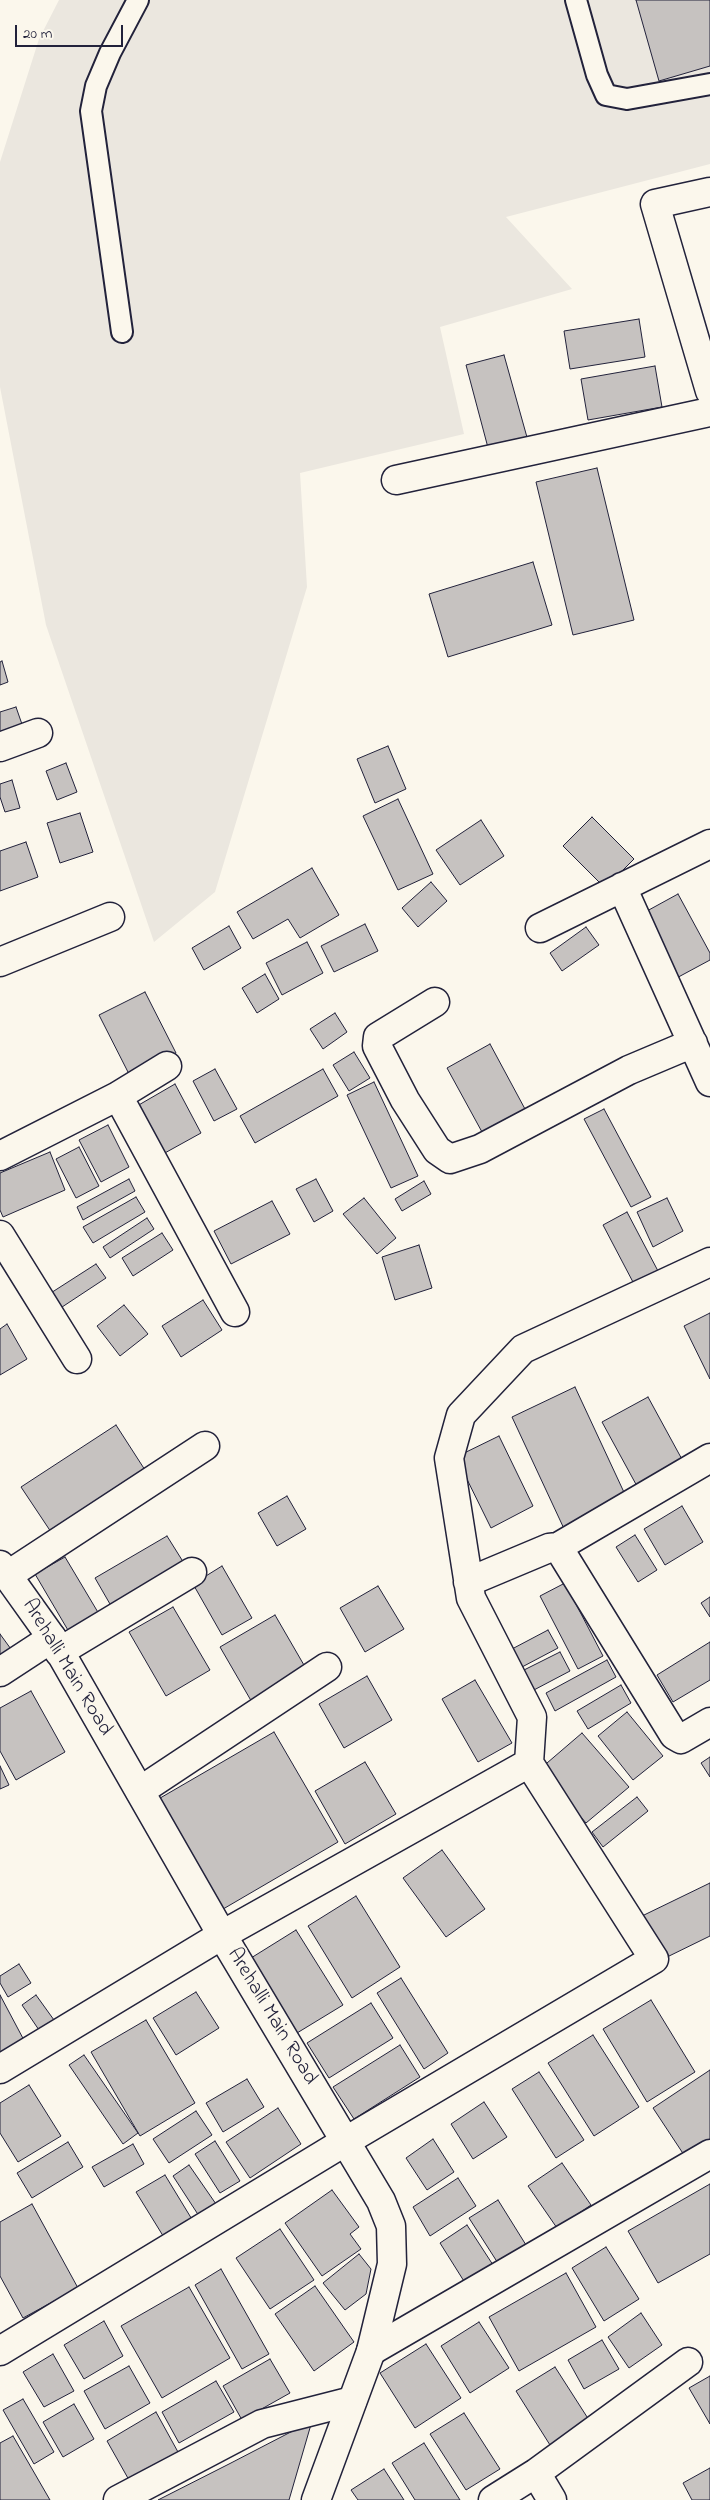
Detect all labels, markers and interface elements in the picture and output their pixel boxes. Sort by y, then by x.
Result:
scale bar [18,15,125,47]
text: 20 m [23,23,52,45]
street label: Arehalli Main Road [15,1595,117,1741]
street label: Arehalli Main Road [220,1944,322,2090]

